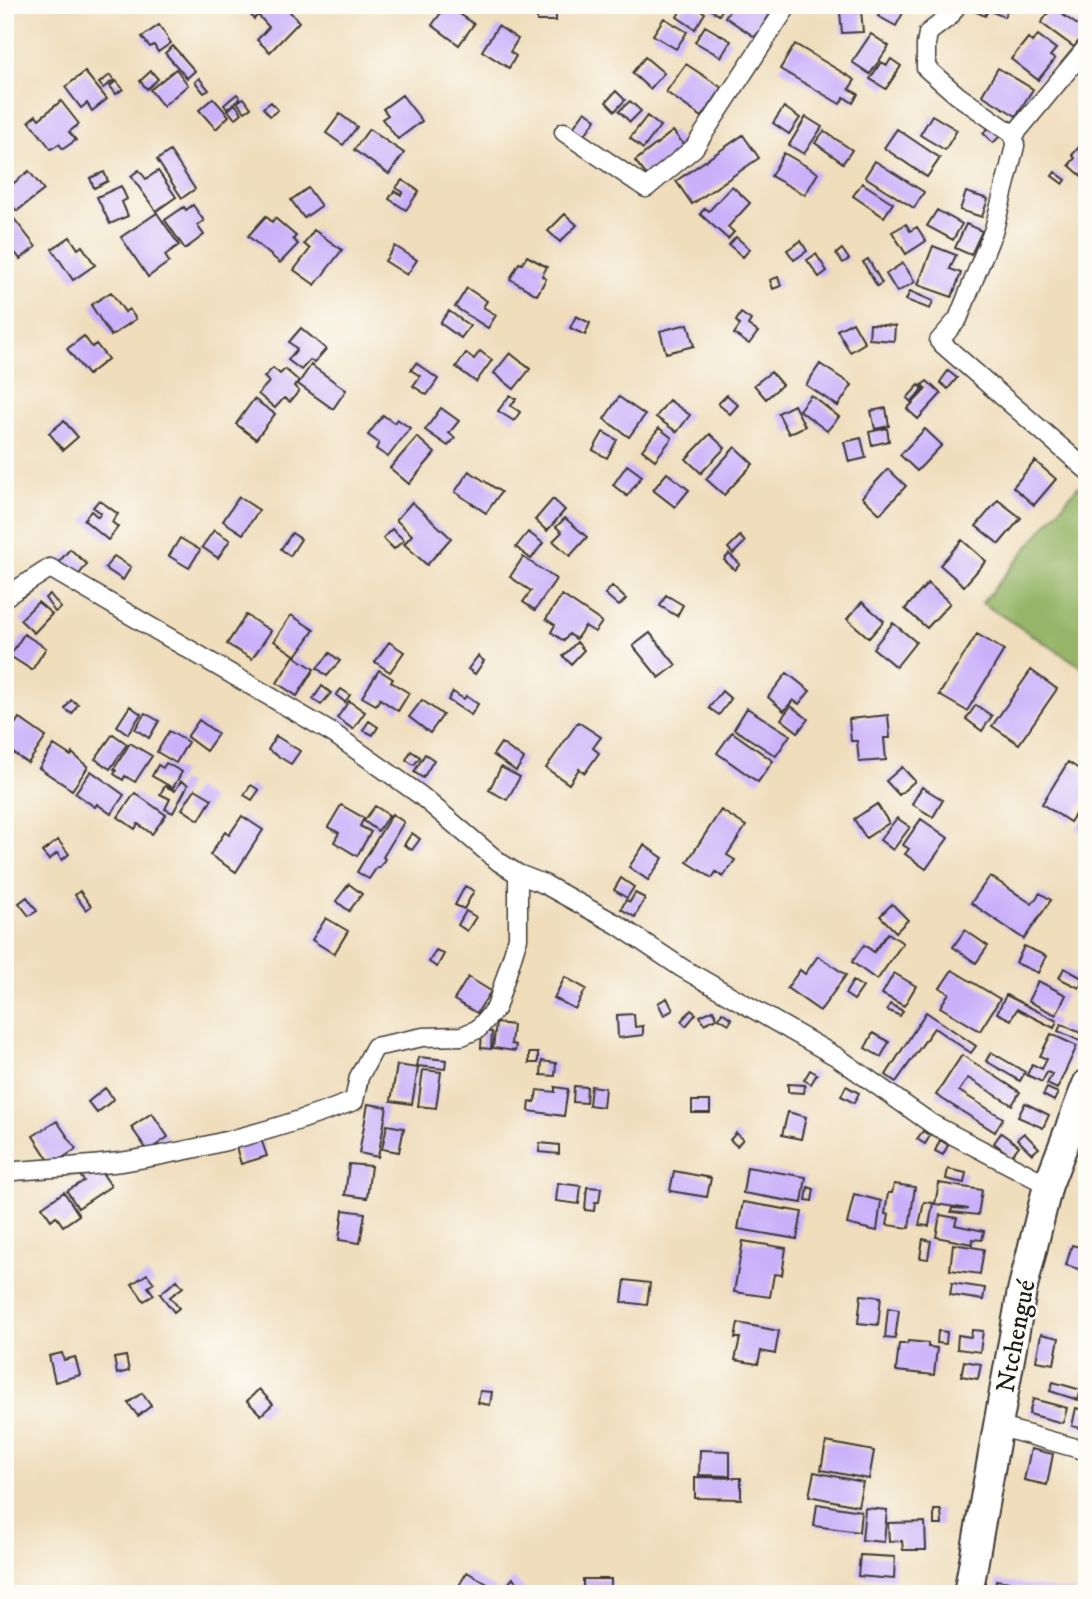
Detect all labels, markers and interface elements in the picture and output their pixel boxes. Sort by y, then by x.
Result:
street label: Ntchengué [989,1277,1044,1395]

